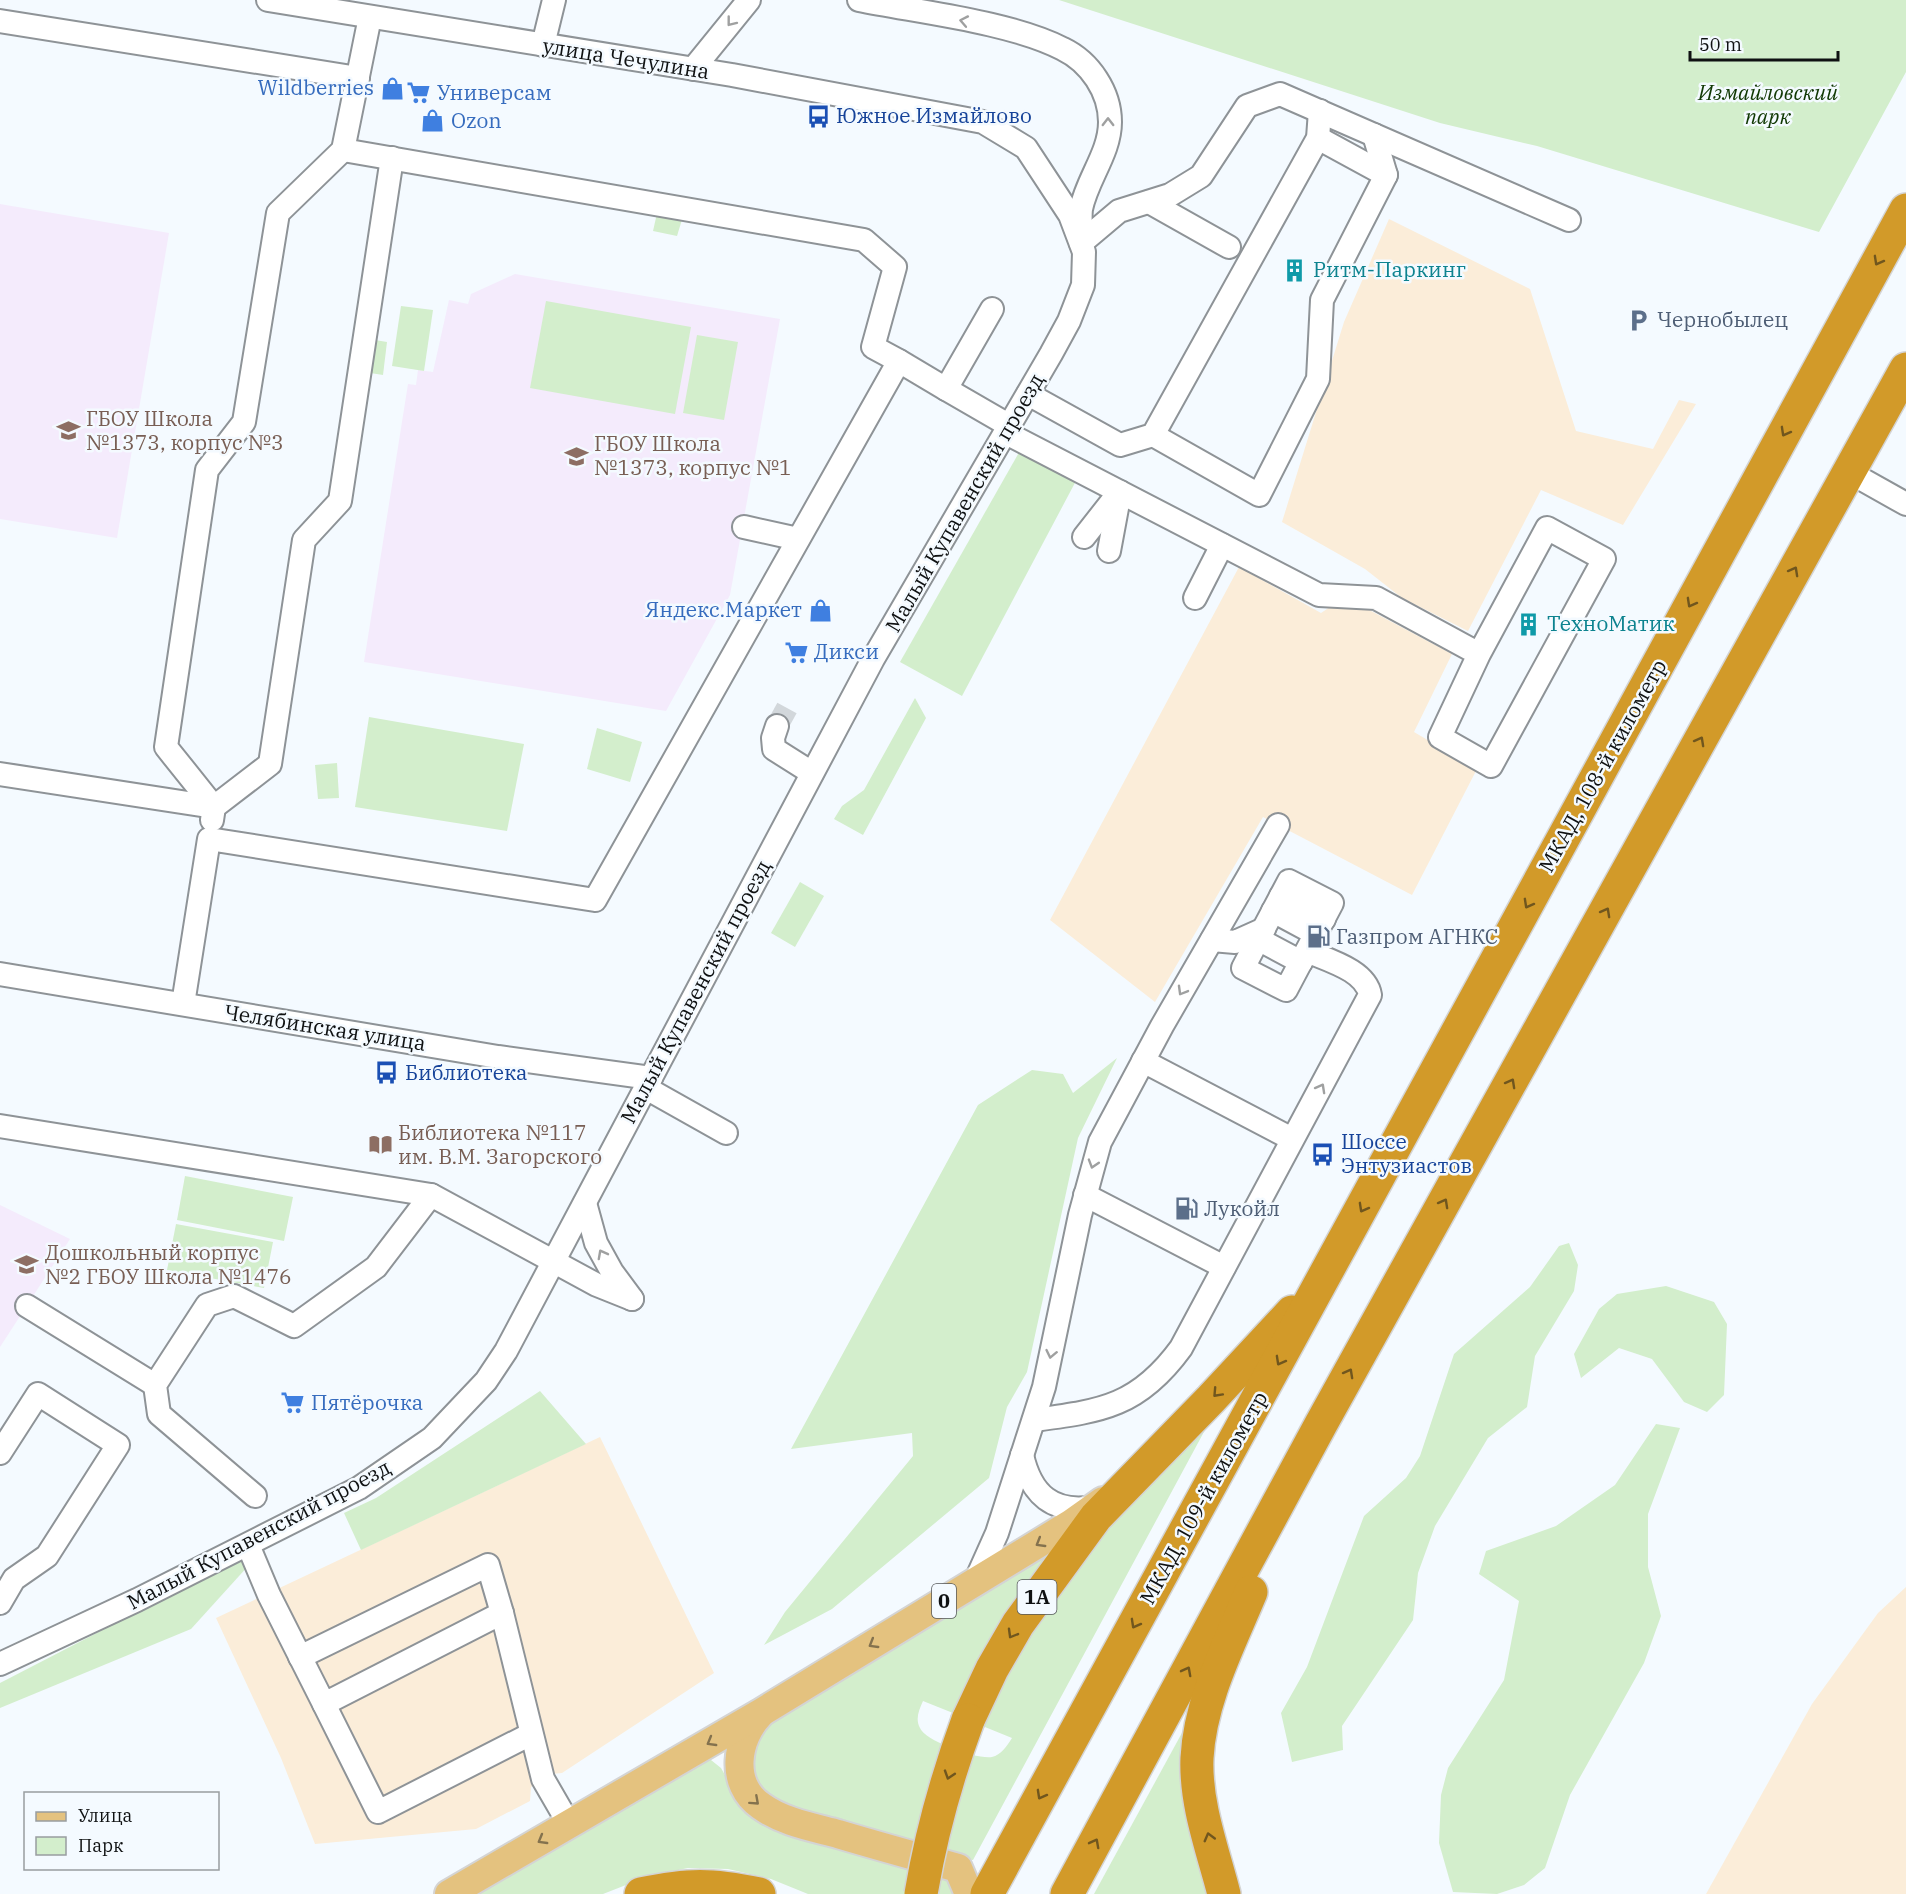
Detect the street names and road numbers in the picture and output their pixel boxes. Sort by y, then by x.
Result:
street label: улица Чечулина [541,31,712,85]
street label: Малый Купавенский проезд [878,368,1050,637]
street label: МКАД, 108-й километр [1532,654,1672,877]
street label: Малый Купавенский проезд [614,855,777,1128]
street label: Челябинская улица [222,997,428,1057]
street label: МКАД, 109-й километр [1133,1386,1273,1609]
street label: Малый Купавенский проезд [122,1453,395,1616]
road number: 1A [1018,1580,1056,1614]
road number: 0 [932,1584,956,1618]

